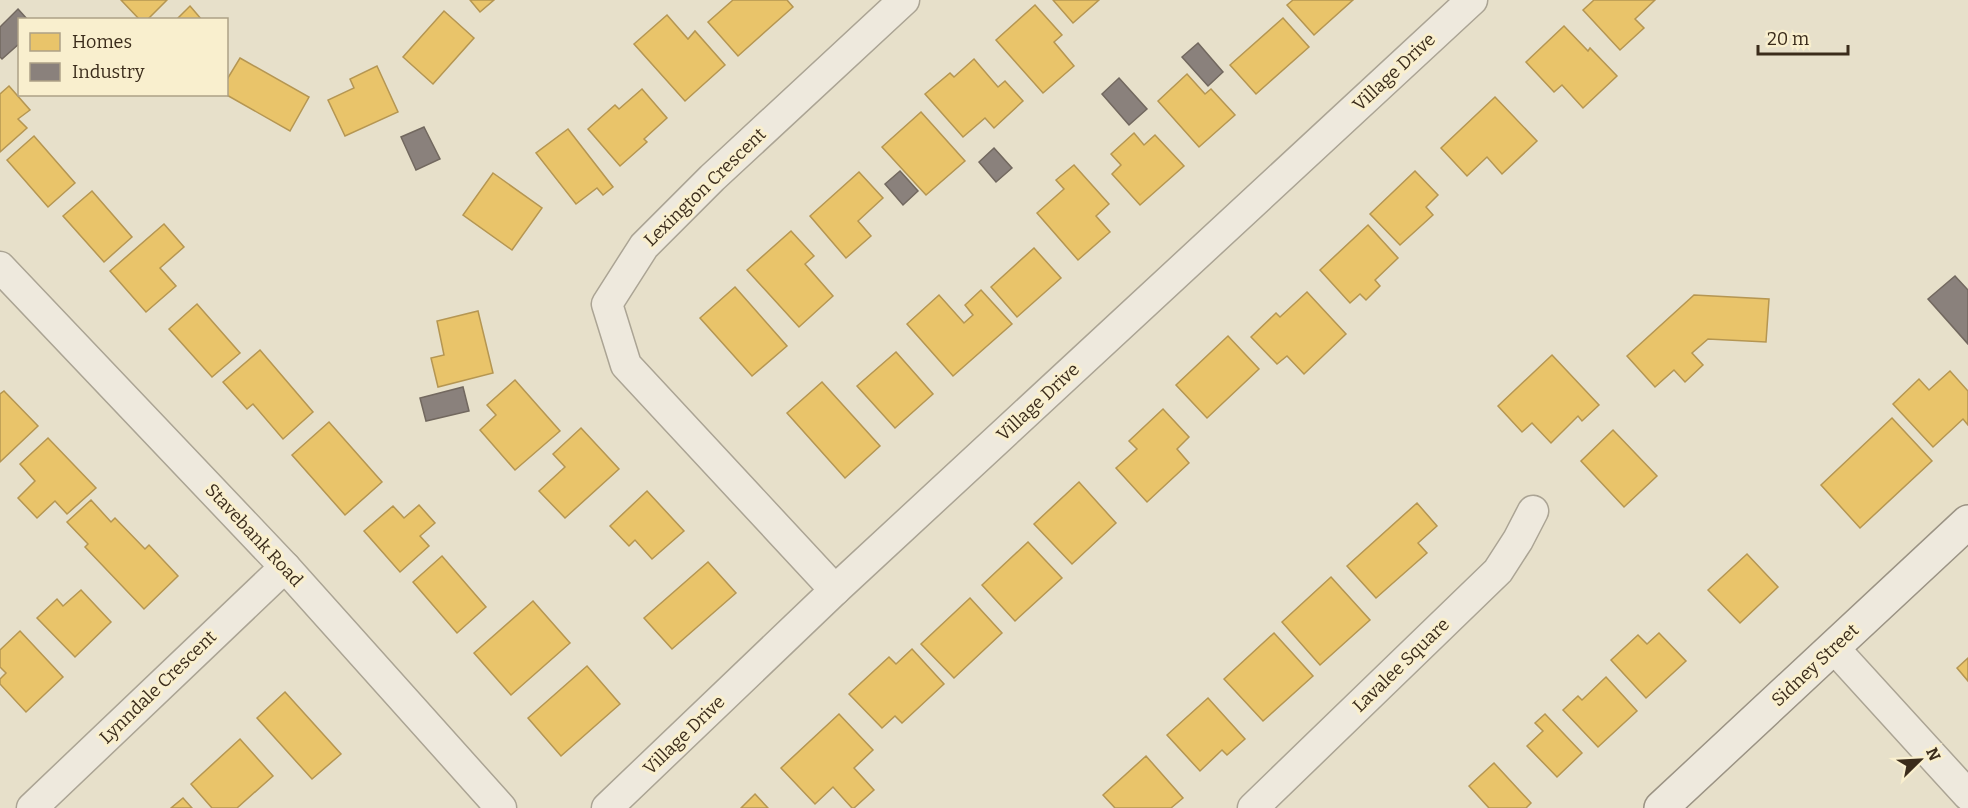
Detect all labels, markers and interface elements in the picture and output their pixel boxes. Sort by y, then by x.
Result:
legend [18,18,228,96]
scale bar [1758,18,1848,56]
street label: Village Drive [1348,28,1440,116]
text: 20 m [1767,28,1809,50]
text: Homes [72,31,132,53]
text: Industry [72,61,145,83]
street label: Lexington Crescent [640,123,771,251]
street label: Village Drive [992,358,1084,446]
street label: Stavebank Road [201,479,308,591]
street label: Lavalee Square [1348,613,1454,717]
street label: Sidney Street [1767,619,1863,711]
street label: Lynndale Crescent [95,625,221,748]
street label: Village Drive [639,691,729,779]
north arrow [1890,730,1950,790]
text: N [1922,745,1944,764]

